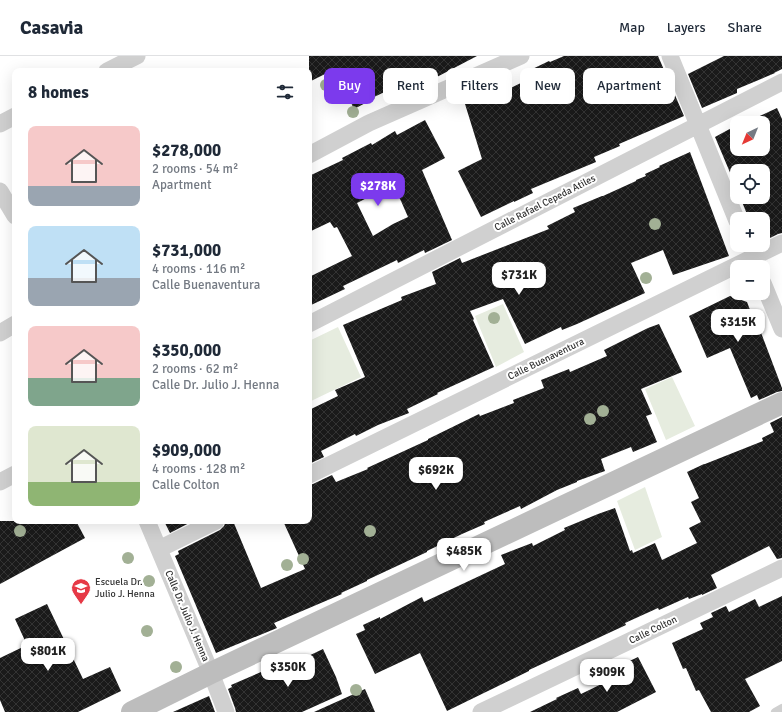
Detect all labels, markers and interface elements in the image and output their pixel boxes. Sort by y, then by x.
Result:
text: Casavia [20,16,83,40]
text: Map [619,19,645,36]
text: Layers [667,19,706,36]
text: Share [728,19,762,36]
chip: Buy [324,68,375,104]
chip: Rent [383,68,438,104]
chip: Filters [446,68,512,104]
chip: New [520,68,575,104]
chip: Apartment [583,68,675,104]
icon: filters [274,81,296,103]
text: 8 homes [28,82,89,103]
north arrow [730,116,770,156]
map controls [730,116,770,300]
text: $278,000 [152,140,221,161]
icon: home [60,142,108,190]
text: 2 rooms · 54 m² [152,161,238,177]
button: locate [730,164,770,204]
street label: Calle Rafael Cepeda Atiles [493,172,598,234]
pin: $278K [350,173,406,207]
text: Apartment [152,177,212,193]
text: $278K [360,178,396,194]
button: + [730,212,770,252]
text: $731,000 [152,240,221,261]
icon: home [60,242,108,290]
button: − [730,260,770,300]
text: 4 rooms · 116 m² [152,261,245,277]
pin: $731K [491,262,547,296]
text: $731K [501,267,537,283]
text: Calle Buenaventura [152,277,260,293]
pin: $315K [710,309,766,343]
text: $315K [720,314,756,330]
street label: Calle Buenaventura [506,335,586,383]
text: $350,000 [152,340,221,361]
icon: home [60,342,108,390]
text: 2 rooms · 62 m² [152,361,238,377]
text: Calle Dr. Julio J. Henna [152,377,279,393]
text: $909,000 [152,440,221,461]
icon: home [60,442,108,490]
pin: $692K [408,457,464,491]
text: 4 rooms · 128 m² [152,461,245,477]
text: $692K [418,462,454,478]
text: Calle Colton [152,477,219,493]
pin: $485K [436,538,492,572]
text: $485K [446,543,482,559]
street label: Calle Dr. Julio J. Henna [162,569,212,663]
place label: Escuela Dr. Julio J. Henna [95,576,155,600]
school or university icon: Escuela Dr. Julio J. Henna [70,577,92,605]
street label: Calle Colton [627,613,679,647]
pin: $801K [20,638,76,672]
text: $801K [30,643,66,659]
pin: $350K [260,654,316,688]
text: $350K [270,659,306,675]
pin: $909K [579,659,635,693]
text: $909K [589,664,625,680]

